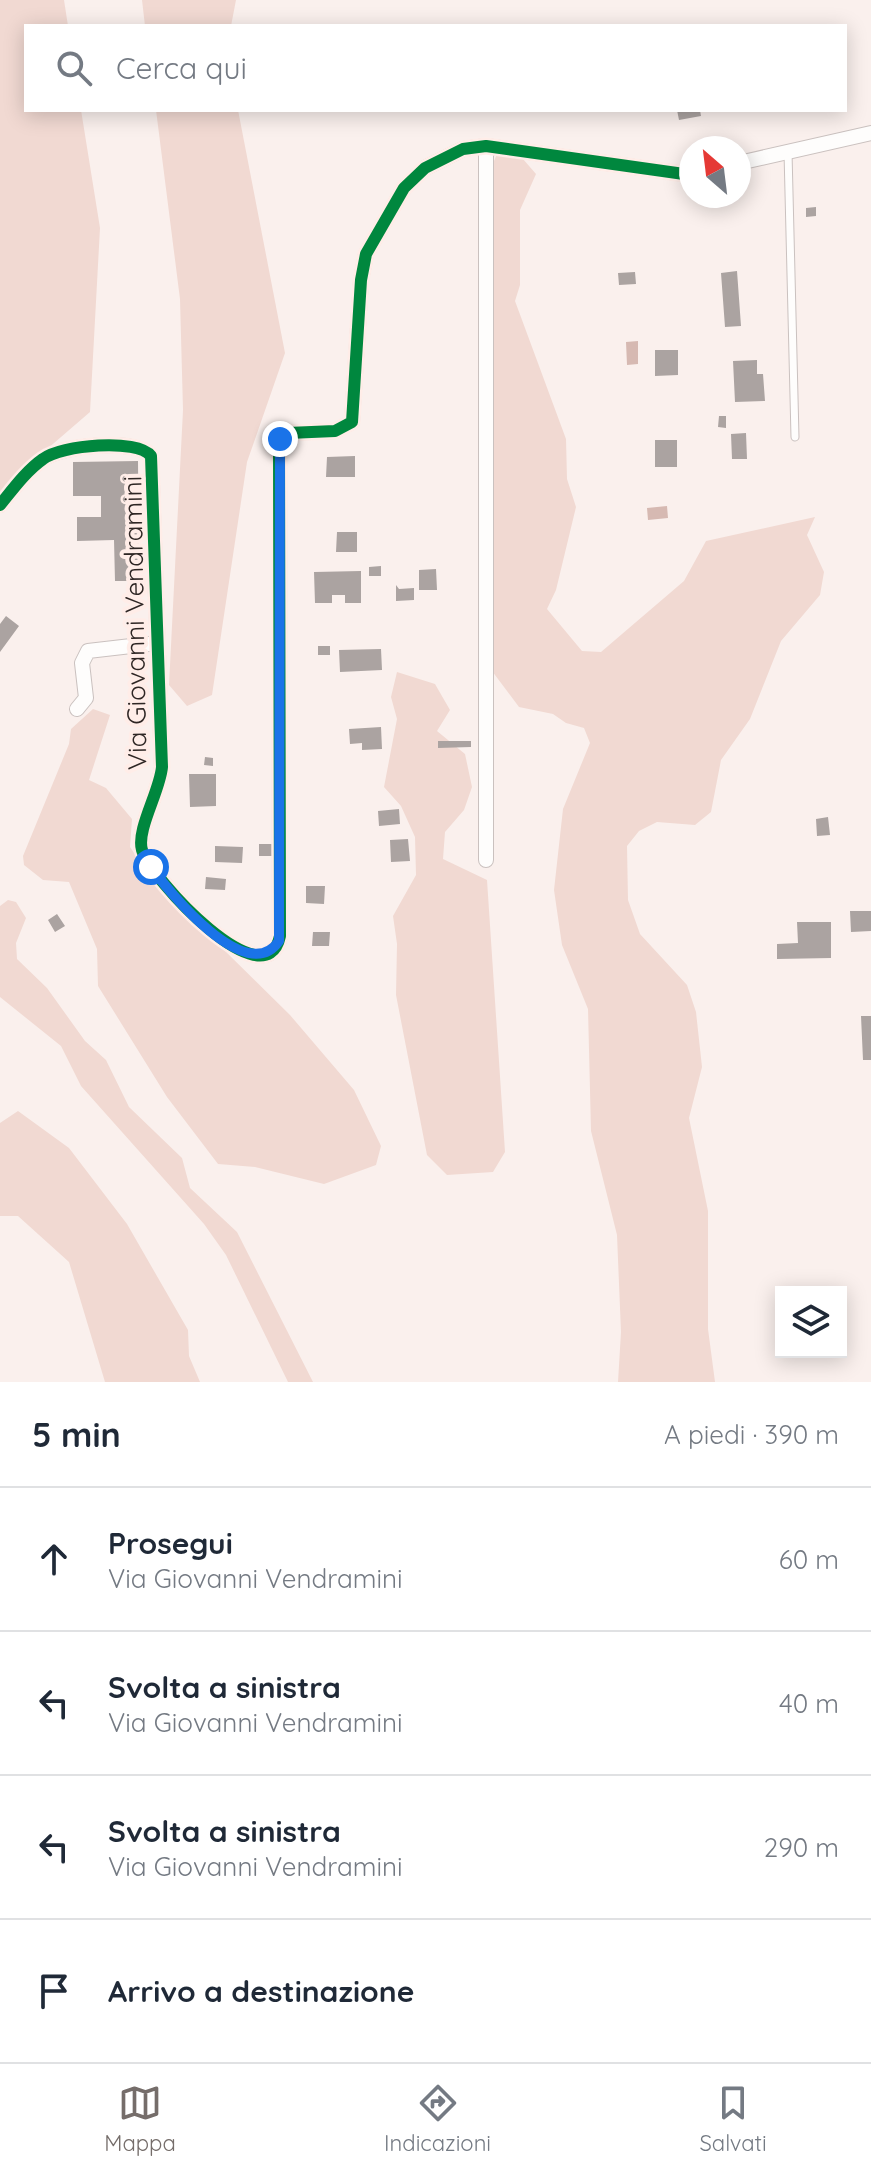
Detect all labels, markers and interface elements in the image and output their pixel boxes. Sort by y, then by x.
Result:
search box [24,24,847,112]
icon: search [52,46,96,90]
text: Cerca qui [116,49,247,87]
north arrow [679,136,751,208]
route end [262,421,298,457]
street label: Via Giovanni Vendramini [115,475,154,771]
route start [133,849,169,885]
map controls [775,1286,847,1358]
button: layers [775,1286,847,1358]
text: 5 min [32,1413,121,1456]
text: A piedi · 390 m [664,1418,839,1451]
text: Prosegui [108,1524,233,1562]
icon: ahead [32,1537,76,1581]
text: 60 m [779,1543,839,1576]
text: Via Giovanni Vendramini [108,1562,403,1595]
text: Svolta a sinistra [108,1668,341,1706]
icon: left [32,1681,76,1725]
text: 40 m [779,1687,839,1720]
text: Via Giovanni Vendramini [108,1706,403,1739]
text: Svolta a sinistra [108,1812,341,1850]
icon: left [32,1825,76,1869]
text: 290 m [764,1831,839,1864]
text: Via Giovanni Vendramini [108,1850,403,1883]
icon: arrive [32,1969,76,2013]
text: Arrivo a destinazione [108,1972,414,2010]
tab: Mappa [104,2081,176,2157]
tab: Indicazioni [384,2081,491,2157]
tab: Salvati [699,2081,767,2157]

